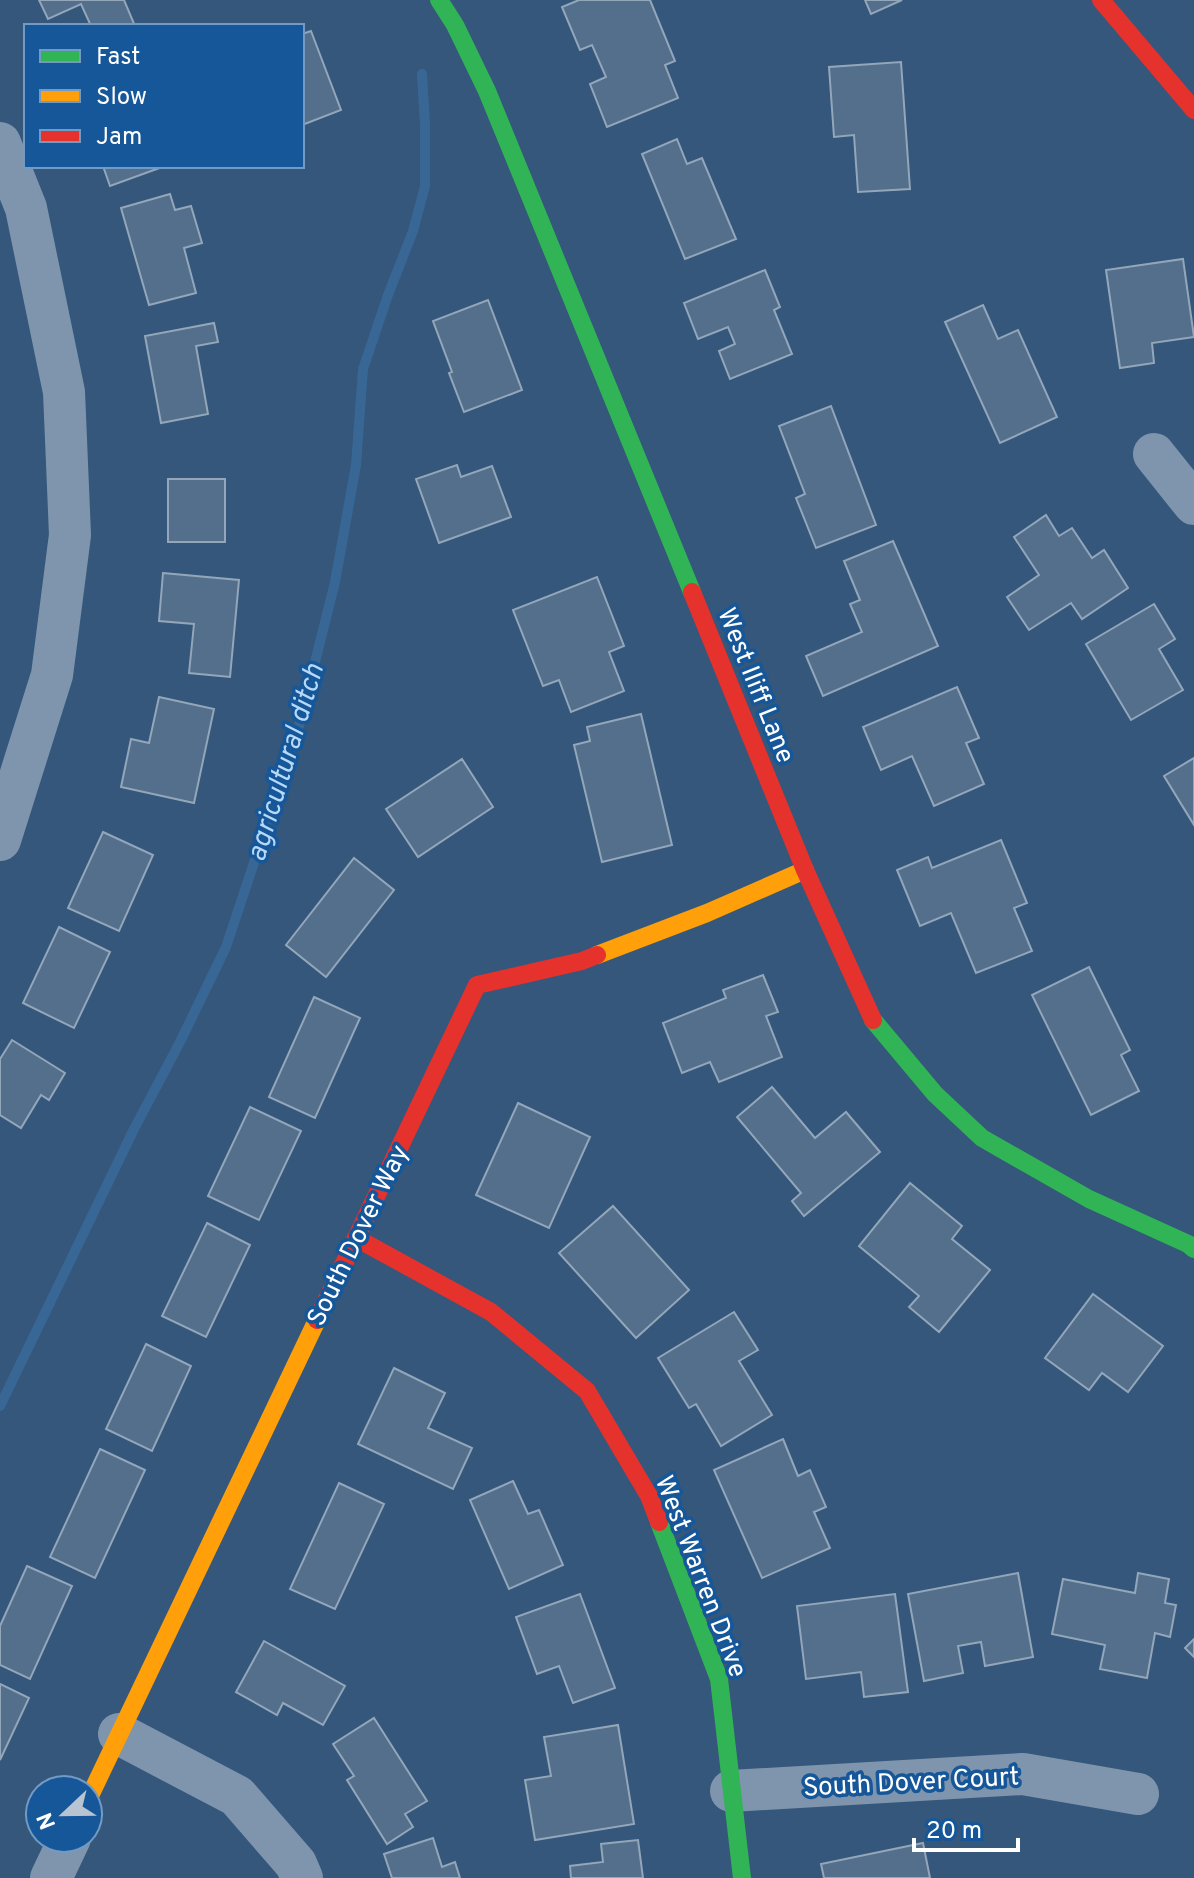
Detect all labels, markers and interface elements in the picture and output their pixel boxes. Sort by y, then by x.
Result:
legend [24,24,304,168]
text: Fast [96,43,140,73]
text: Slow [96,83,147,113]
text: Jam [96,123,142,153]
street label: West Iliff Lane [708,603,801,769]
water label: agricultural ditch [240,660,334,866]
street label: South Dover Way [301,1140,417,1332]
street label: West Warren Drive [646,1471,753,1683]
street label: South Dover Court [802,1761,1020,1806]
north arrow [24,1774,104,1854]
scale bar [914,1802,1018,1852]
text: N [32,1808,63,1833]
text: 20 m [926,1817,982,1847]

